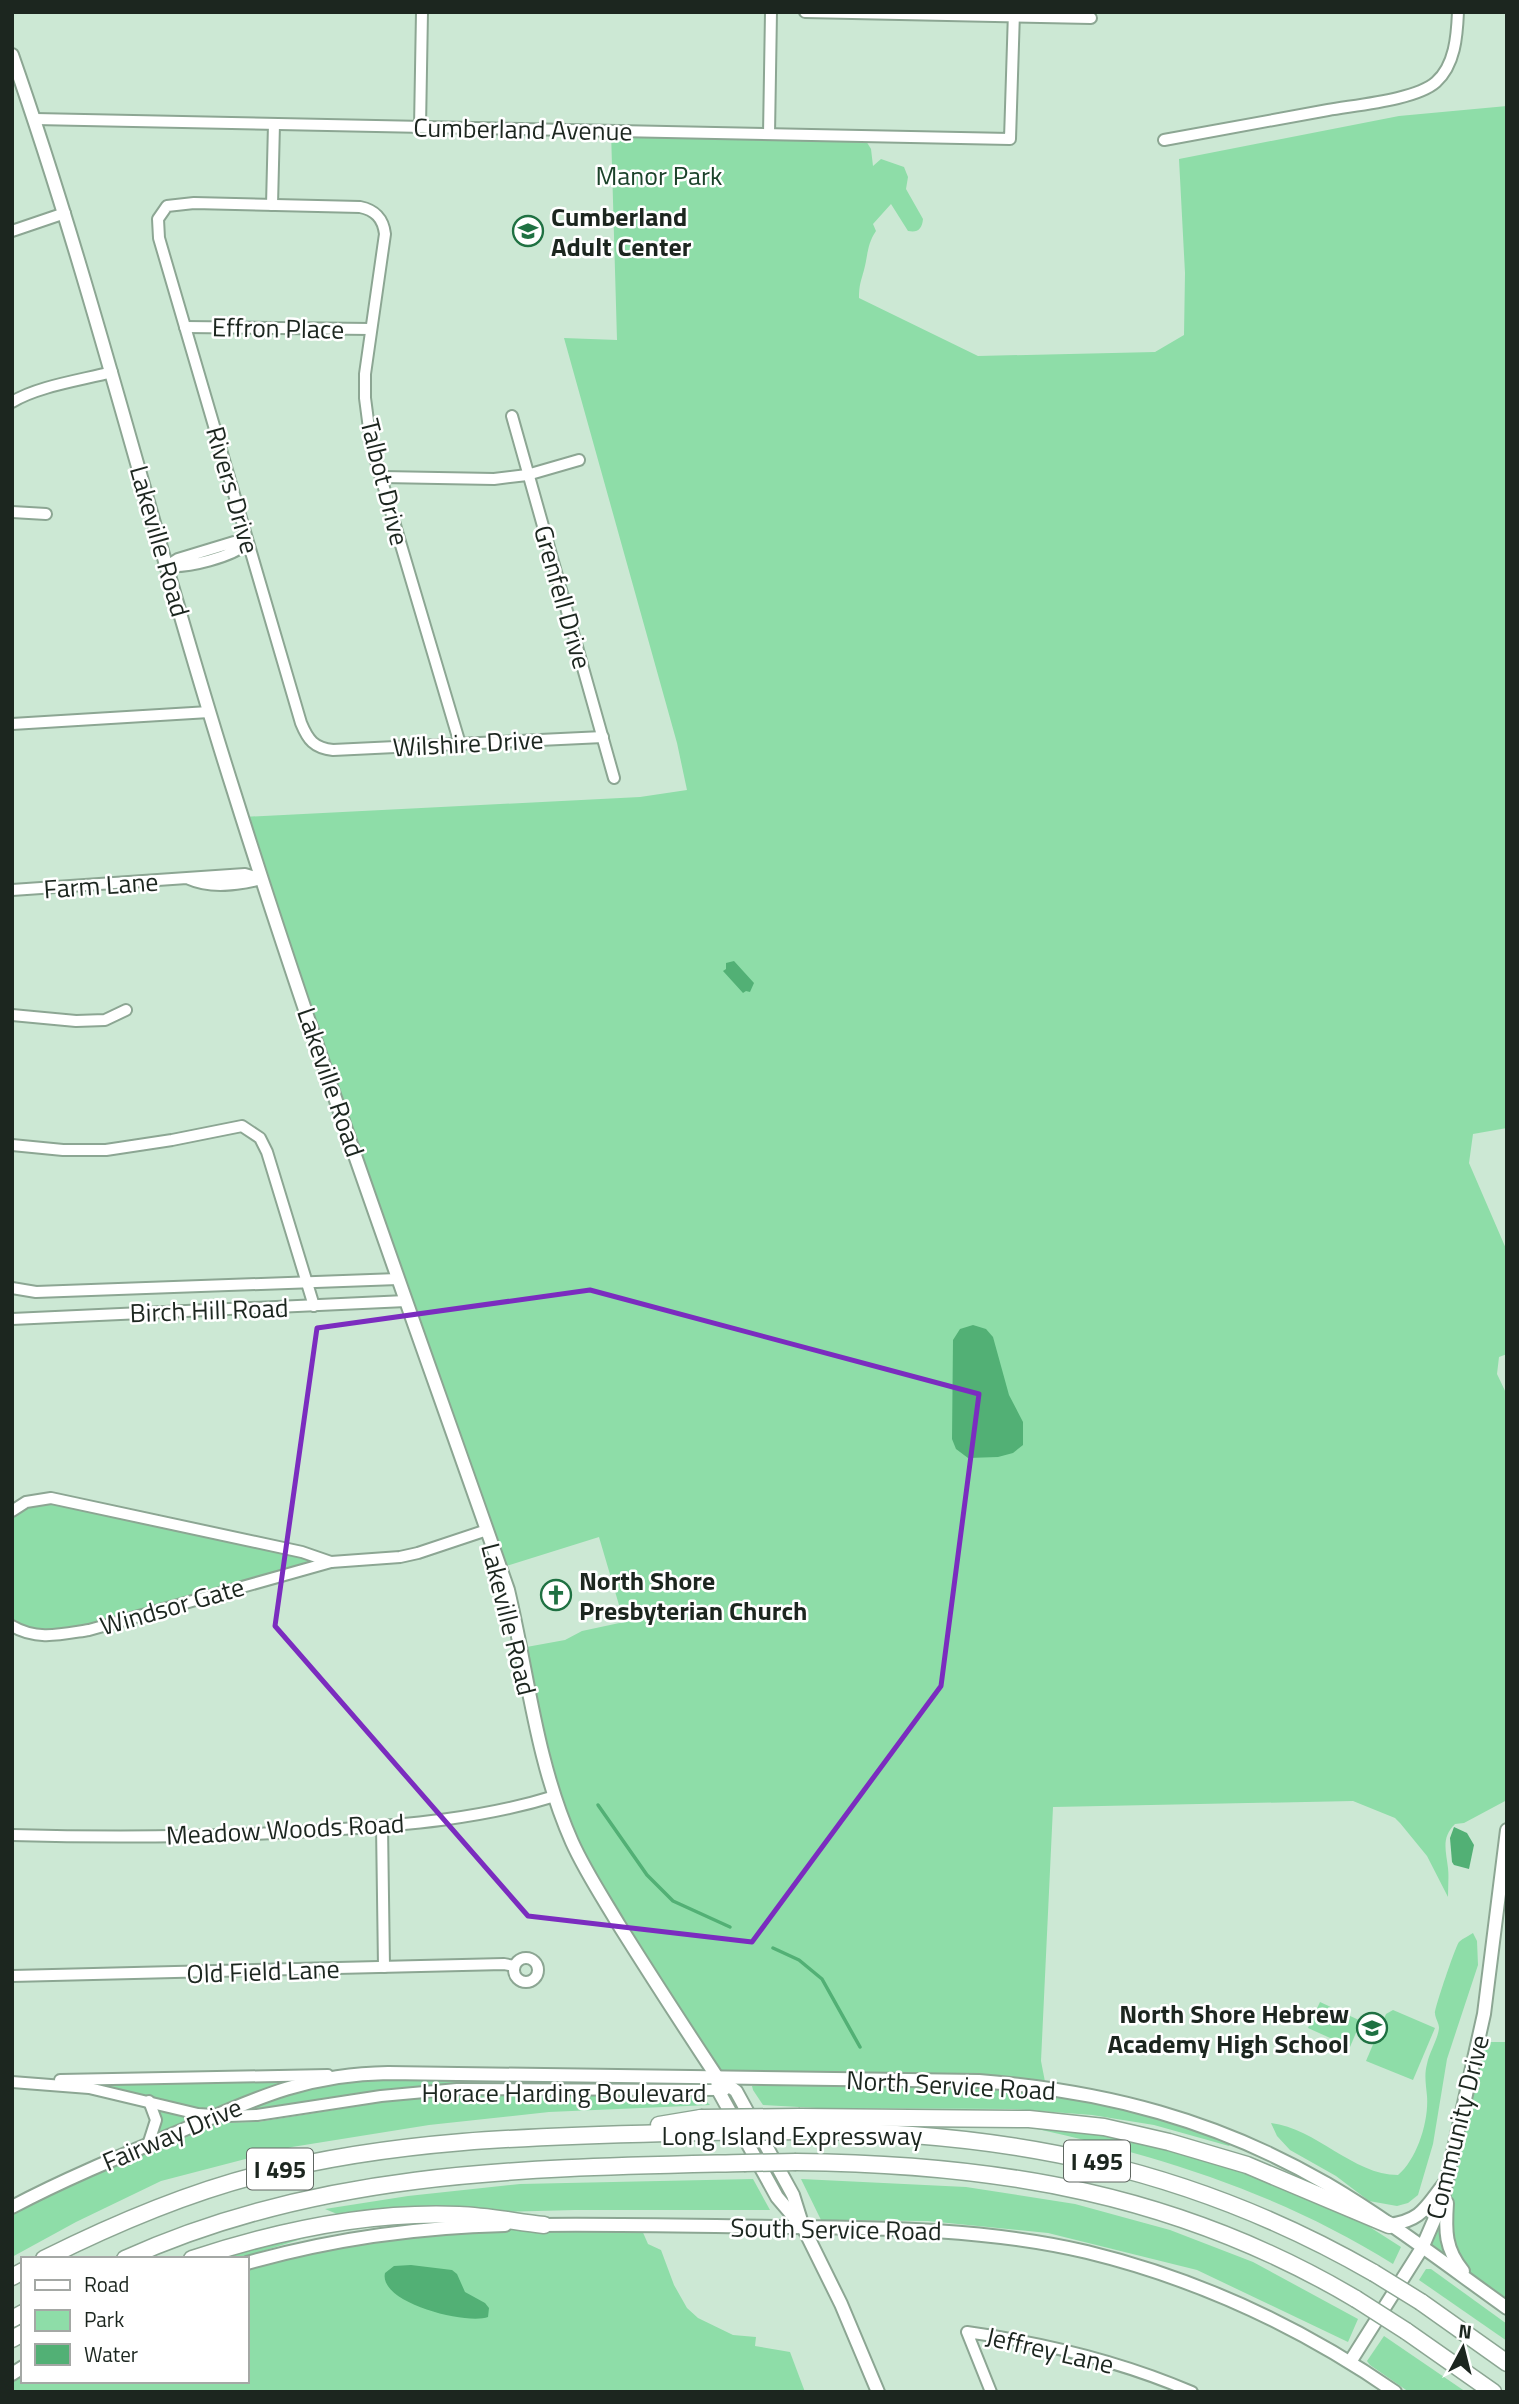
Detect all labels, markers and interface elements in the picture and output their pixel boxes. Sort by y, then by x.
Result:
street label: Cumberland Avenue [413,108,633,150]
park label: Manor Park [595,156,723,195]
place label: Cumberland Adult Center [551,197,692,266]
school or university icon: Cumberland Adult Center [511,214,545,248]
street label: Effron Place [211,307,345,349]
street label: Talbot Drive [350,415,420,549]
street label: Rivers Drive [196,422,270,558]
street label: Lakeville Road [120,461,200,621]
street label: Grenfell Drive [524,521,602,673]
street label: Wilshire Drive [392,720,544,766]
street label: Farm Lane [42,862,160,908]
street label: Lakeville Road [287,1002,375,1162]
street label: Birch Hill Road [129,1288,289,1332]
street label: Lakeville Road [471,1539,547,1699]
place label: North Shore Presbyterian Church [579,1561,807,1630]
street label: Windsor Gate [95,1567,249,1645]
church icon: North Shore Presbyterian Church [539,1578,573,1612]
street label: Meadow Woods Road [165,1803,405,1855]
street label: Old Field Lane [186,1949,340,1993]
place label: North Shore Hebrew Academy High School [1108,1994,1349,2063]
school or university icon: North Shore Hebrew Academy High School [1355,2011,1389,2045]
street label: Community Drive [1415,2031,1499,2223]
street label: North Service Road [845,2060,1057,2110]
street label: Horace Harding Boulevard [421,2073,707,2112]
street label: Fairway Drive [96,2087,248,2181]
street label: Long Island Expressway [662,2116,922,2155]
road number: I 495 [1064,2140,1130,2182]
road number: I 495 [247,2148,313,2190]
street label: South Service Road [730,2208,942,2250]
legend [21,2257,248,2383]
text: Road [84,2268,129,2300]
text: Park [84,2303,124,2335]
north arrow [1428,2313,1498,2383]
text: N [1457,2315,1473,2346]
street label: Jeffrey Lane [982,2316,1118,2384]
text: Water [84,2338,138,2370]

